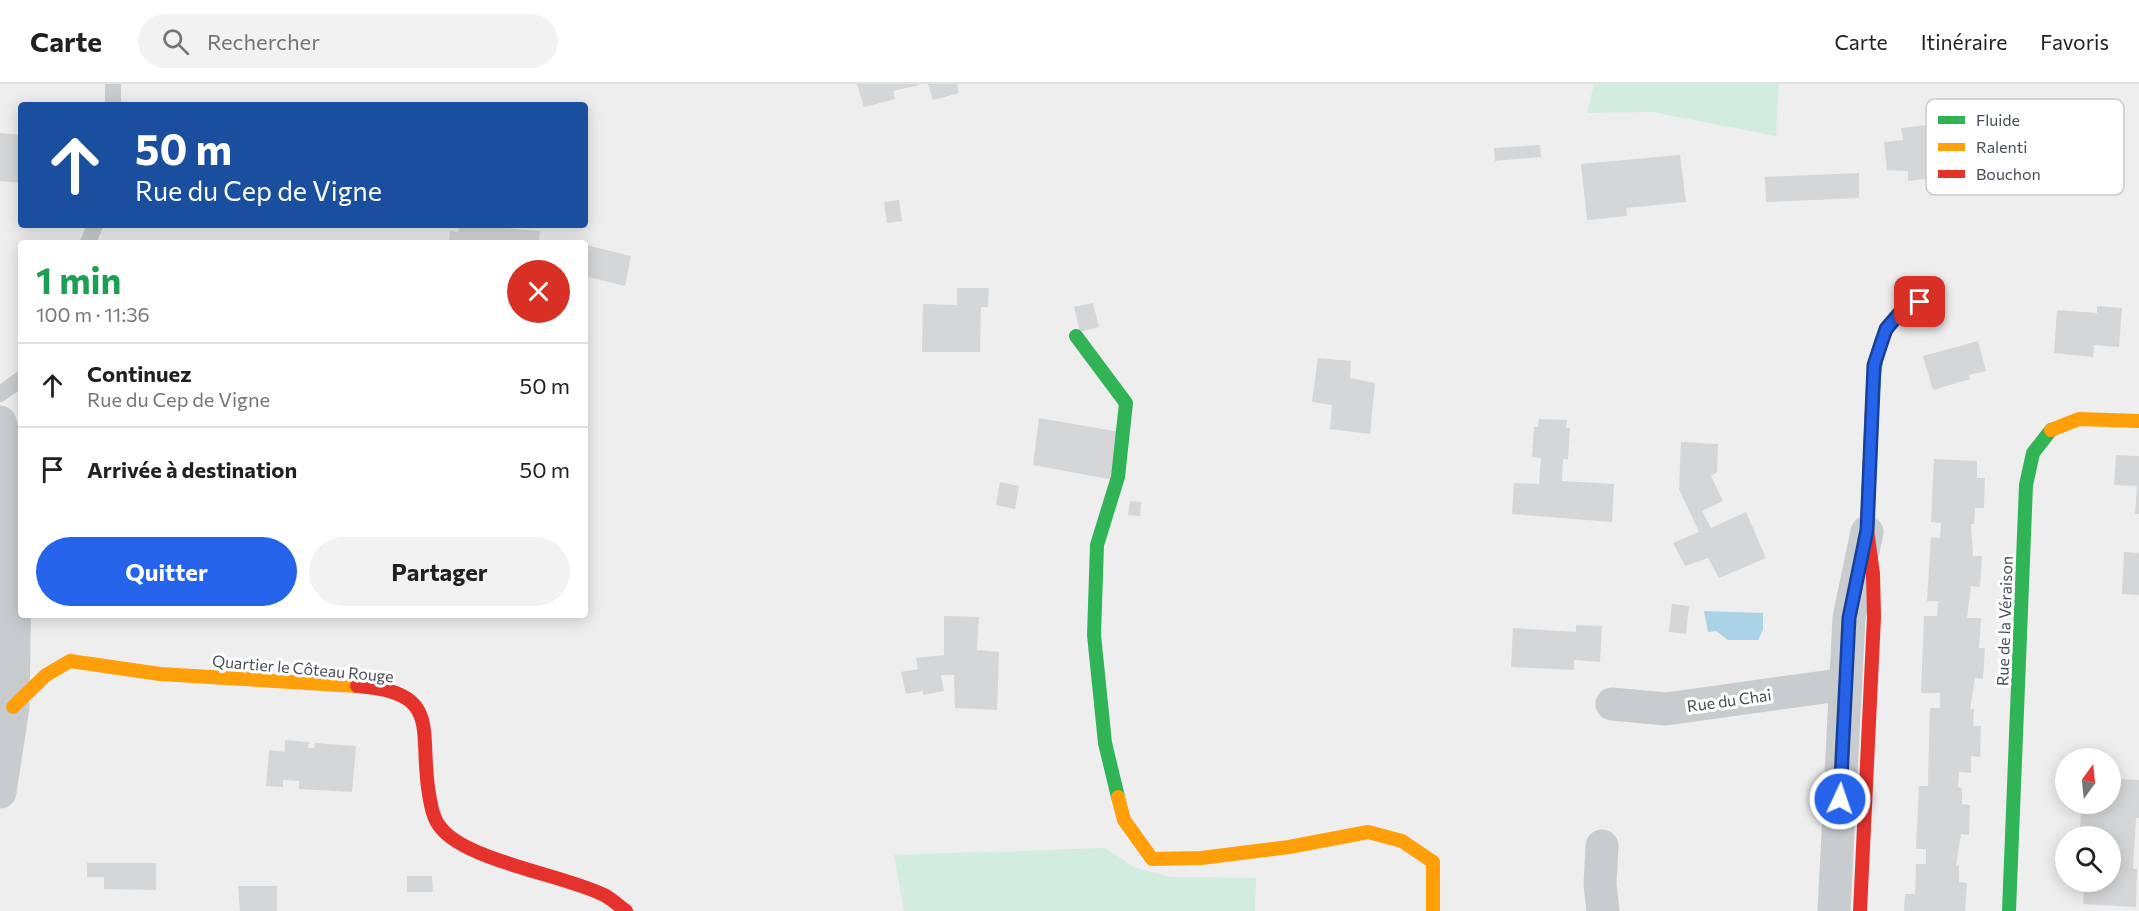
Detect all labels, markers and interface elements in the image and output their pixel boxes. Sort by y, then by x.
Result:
search box [138,14,558,68]
text: Carte [30,24,102,58]
icon: search [159,25,192,58]
text: Rechercher [207,28,320,55]
text: Carte [1834,29,1888,54]
text: Itinéraire [1921,29,2007,54]
text: Favoris [2040,29,2109,54]
legend [1926,99,2124,195]
text: Fluide [1976,110,2020,129]
text: 50 m [135,122,232,174]
icon: ahead [36,126,114,204]
text: Ralenti [1976,137,2027,156]
text: Bouchon [1976,164,2041,183]
text: Rue du Cep de Vigne [135,174,382,207]
text: 1 min [36,257,121,301]
button: close [507,260,570,323]
pin [1894,276,1945,327]
icon: arrive [1903,285,1936,318]
text: 100 m · 11:36 [36,302,150,326]
text: Continuez [87,360,192,387]
icon: ahead [36,369,69,402]
text: 50 m [520,372,570,399]
text: Rue du Cep de Vigne [87,387,270,411]
icon: arrive [36,453,69,486]
text: Arrivée à destination [87,456,297,483]
text: 50 m [520,456,570,483]
button: Quitter [36,537,297,606]
button: Partager [309,537,570,606]
street label: Rue de la Véraison [1992,556,2016,686]
street label: Quartier le Côteau Rouge [211,651,395,685]
street label: Rue du Chai [1686,685,1772,715]
north arrow [2055,748,2121,814]
map controls [2055,748,2121,892]
position arrow [1808,767,1872,831]
button: search [2055,826,2121,892]

